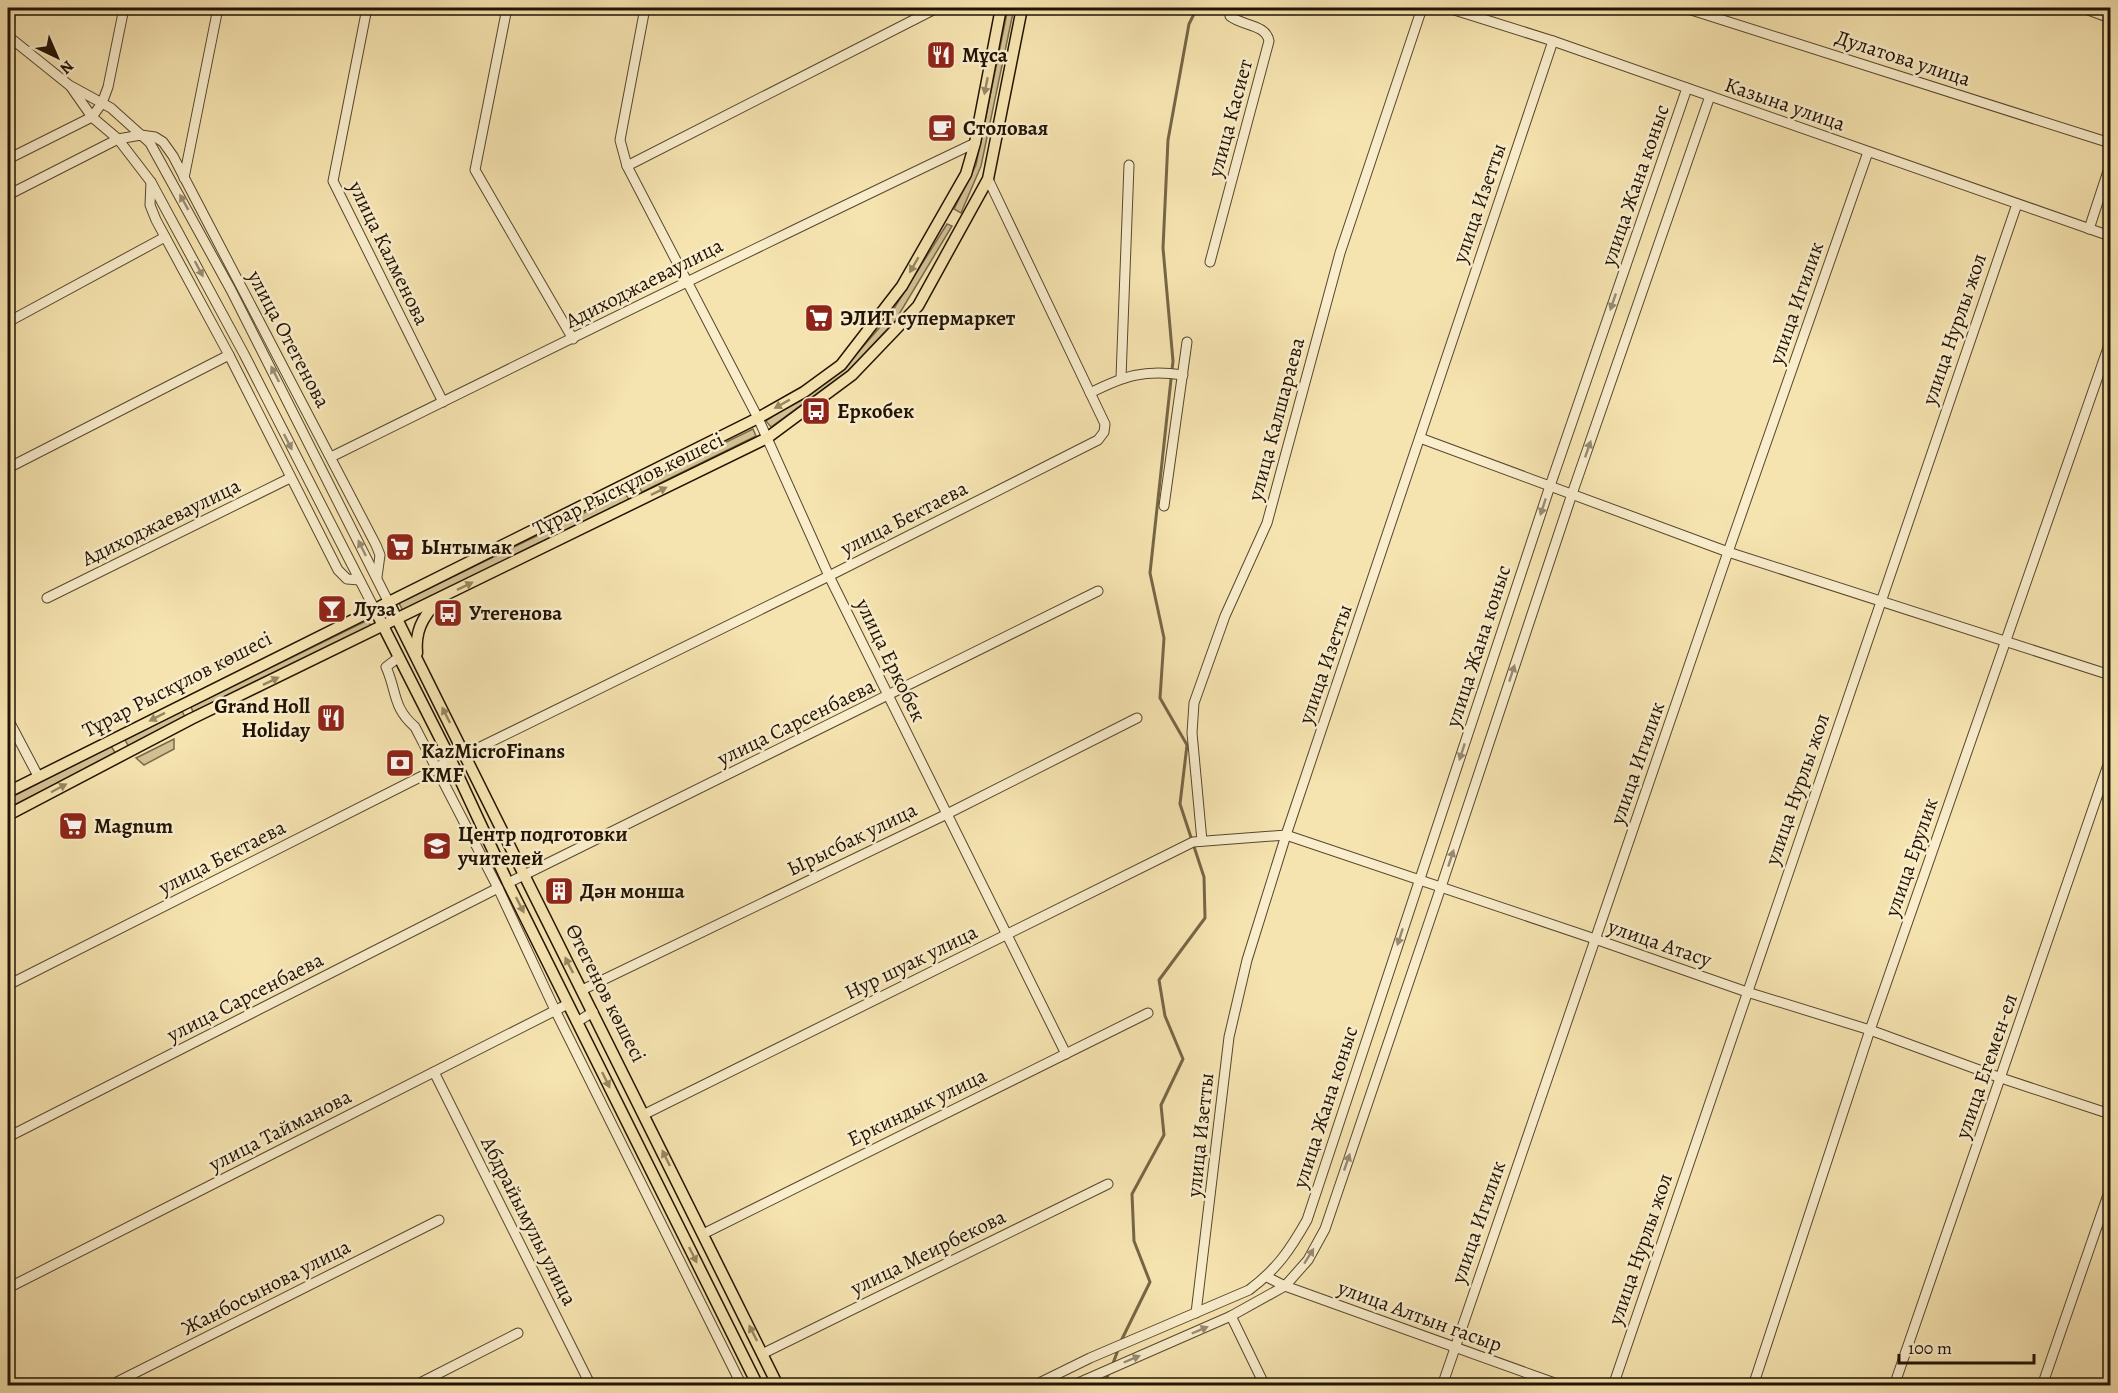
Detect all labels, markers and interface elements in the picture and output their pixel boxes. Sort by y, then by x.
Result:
street label: Дулатова улица [1832,23,1974,93]
north arrow [27,27,87,87]
restaurant icon: Мұса [925,39,957,71]
place label: Мұса [962,41,1008,69]
text: N [55,55,79,79]
street label: улица Касиет [1201,56,1259,181]
street label: Казына улица [1721,70,1849,138]
one-way arrow [981,76,990,95]
street label: улица Жана коныс [1594,101,1676,270]
cafe icon: Столовая [926,112,958,144]
place label: Столовая [963,114,1048,142]
street label: улица Изетты [1445,139,1513,268]
street label: улица Калменова [342,175,436,330]
one-way arrow [179,193,189,210]
street label: Адиходжаеваулица [560,231,728,335]
street label: улица Игилик [1762,238,1830,369]
street label: улица Нурлы жол [1915,249,1993,409]
one-way arrow [909,257,920,273]
one-way arrow [194,260,204,277]
street label: улица Отегенова [240,264,337,413]
one-way arrow [1608,294,1618,312]
supermarket icon: ЭЛИТ супермаркет [803,302,835,334]
place label: ЭЛИТ супермаркет [840,304,1016,332]
street label: улица Калшараева [1240,334,1311,505]
one-way arrow [270,366,279,383]
bus stop icon: Еркобек [800,395,832,427]
place label: Еркобек [837,397,914,425]
one-way arrow [774,399,791,409]
street label: Тұрар Рыскұлов көшесі [528,426,728,542]
one-way arrow [283,434,293,451]
one-way arrow [1583,440,1593,458]
street label: Адиходжаеваулица [76,471,245,573]
street label: улица Бектаева [835,474,973,562]
one-way arrow [650,486,667,495]
one-way arrow [1538,498,1547,516]
supermarket icon: Ынтымак [384,531,416,563]
place label: Ынтымак [421,533,512,561]
one-way arrow [358,540,367,557]
street label: улица Жана коныс [1438,561,1517,732]
one-way arrow [456,581,473,591]
bar icon: Луза [316,593,348,625]
street label: улица Еркобек [849,593,933,726]
place label: Луза [353,595,396,623]
bus stop icon: Утегенова [432,597,464,629]
place label: Утегенова [469,599,562,627]
street label: улица Изетты [1291,600,1359,729]
street label: Тұрар Рыскұлов көшесі [78,624,276,744]
one-way arrow [1508,664,1518,682]
street label: улица Сарсенбаева [712,672,880,773]
one-way arrow [262,676,279,685]
place label: Grand Holl Holiday [214,692,311,744]
street label: улица Игилик [1603,698,1671,829]
restaurant icon: Grand Holl Holiday [315,702,347,734]
one-way arrow [441,706,451,723]
street label: улица Нурлы жол [1758,709,1836,869]
one-way arrow [148,711,166,721]
place label: KazMicroFinans KMF [421,737,565,789]
one-way arrow [1456,743,1466,761]
bank icon: KazMicroFinans KMF [384,747,416,779]
one-way arrow [51,783,68,793]
street label: улица Ерулик [1877,794,1944,921]
street label: Ырысбак улица [782,795,922,883]
supermarket icon: Magnum [57,810,89,842]
place label: Magnum [94,812,174,840]
street label: улица Бектаева [153,813,291,901]
place label: Центр подготовки учителей [457,820,628,872]
school or university icon: Центр подготовки учителей [421,830,453,862]
one-way arrow [1447,849,1456,867]
building icon: Дән монша [543,875,575,907]
place label: Дән монша [580,877,685,905]
one-way arrow [514,896,524,914]
street label: улица Атасу [1604,912,1716,974]
street label: Нур шуак улица [840,918,982,1006]
street label: Өтегенов көшесі [559,919,653,1067]
one-way arrow [1395,928,1405,946]
street label: улица Сарсенбаева [161,945,328,1049]
one-way arrow [565,957,574,974]
street label: улица Егемен-ел [1948,990,2024,1143]
street label: улица Жана коныс [1285,1022,1364,1193]
street label: Еркиндык улица [843,1061,992,1153]
one-way arrow [600,1071,610,1089]
street label: улица Изетты [1179,1071,1220,1200]
street label: улица Тайманова [203,1082,356,1178]
street label: Абдрайымулы улица [474,1131,584,1311]
one-way arrow [662,1150,671,1167]
one-way arrow [1343,1153,1353,1171]
street label: улица Игилик [1444,1157,1512,1288]
street label: улица Нурлы жол [1601,1169,1679,1329]
street label: улица Меирбекова [845,1202,1011,1302]
street label: Жанбосынова улица [177,1232,355,1342]
one-way arrow [688,1246,697,1263]
one-way arrow [1303,1248,1314,1264]
street label: улица Алтын гасыр [1333,1273,1506,1359]
one-way arrow [748,1324,758,1341]
one-way arrow [1192,1325,1209,1334]
scale bar [1899,1327,2034,1365]
text: 100 m [1908,1336,1952,1360]
one-way arrow [1123,1354,1141,1364]

